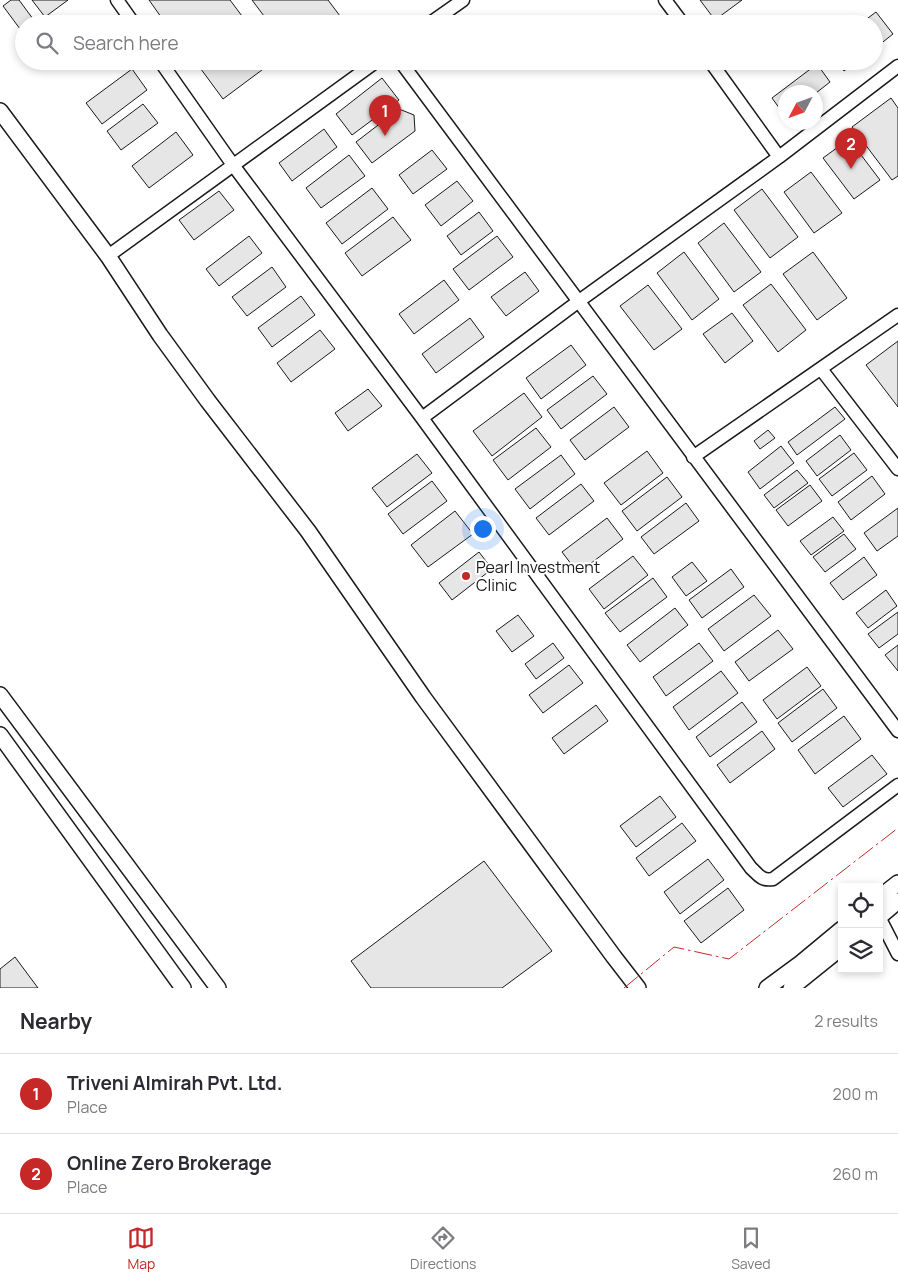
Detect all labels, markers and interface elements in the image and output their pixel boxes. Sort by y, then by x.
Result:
search box [15,15,883,70]
icon: search [33,29,61,57]
text: Search here [73,30,179,56]
north arrow [778,85,823,130]
pin: 1 [369,95,401,136]
pin: 2 [835,128,867,169]
your location [470,516,496,542]
place label: Pearl Investment Clinic [476,556,600,596]
marker: Pearl Investment Clinic [460,570,472,582]
map controls [838,883,883,973]
button: locate [838,883,883,928]
button: layers [838,928,883,973]
text: Nearby [20,1007,92,1035]
text: 2 results [814,1010,878,1032]
text: Triveni Almirah Pvt. Ltd. [67,1070,283,1096]
text: 1 [32,1083,40,1105]
text: 200 m [833,1083,878,1105]
text: Place [67,1096,107,1118]
text: Online Zero Brokerage [67,1150,272,1176]
text: 2 [31,1163,41,1185]
text: 260 m [832,1163,878,1185]
text: Place [67,1176,107,1198]
tab: Map [127,1224,155,1273]
tab: Directions [410,1224,476,1273]
tab: Saved [731,1224,771,1273]

